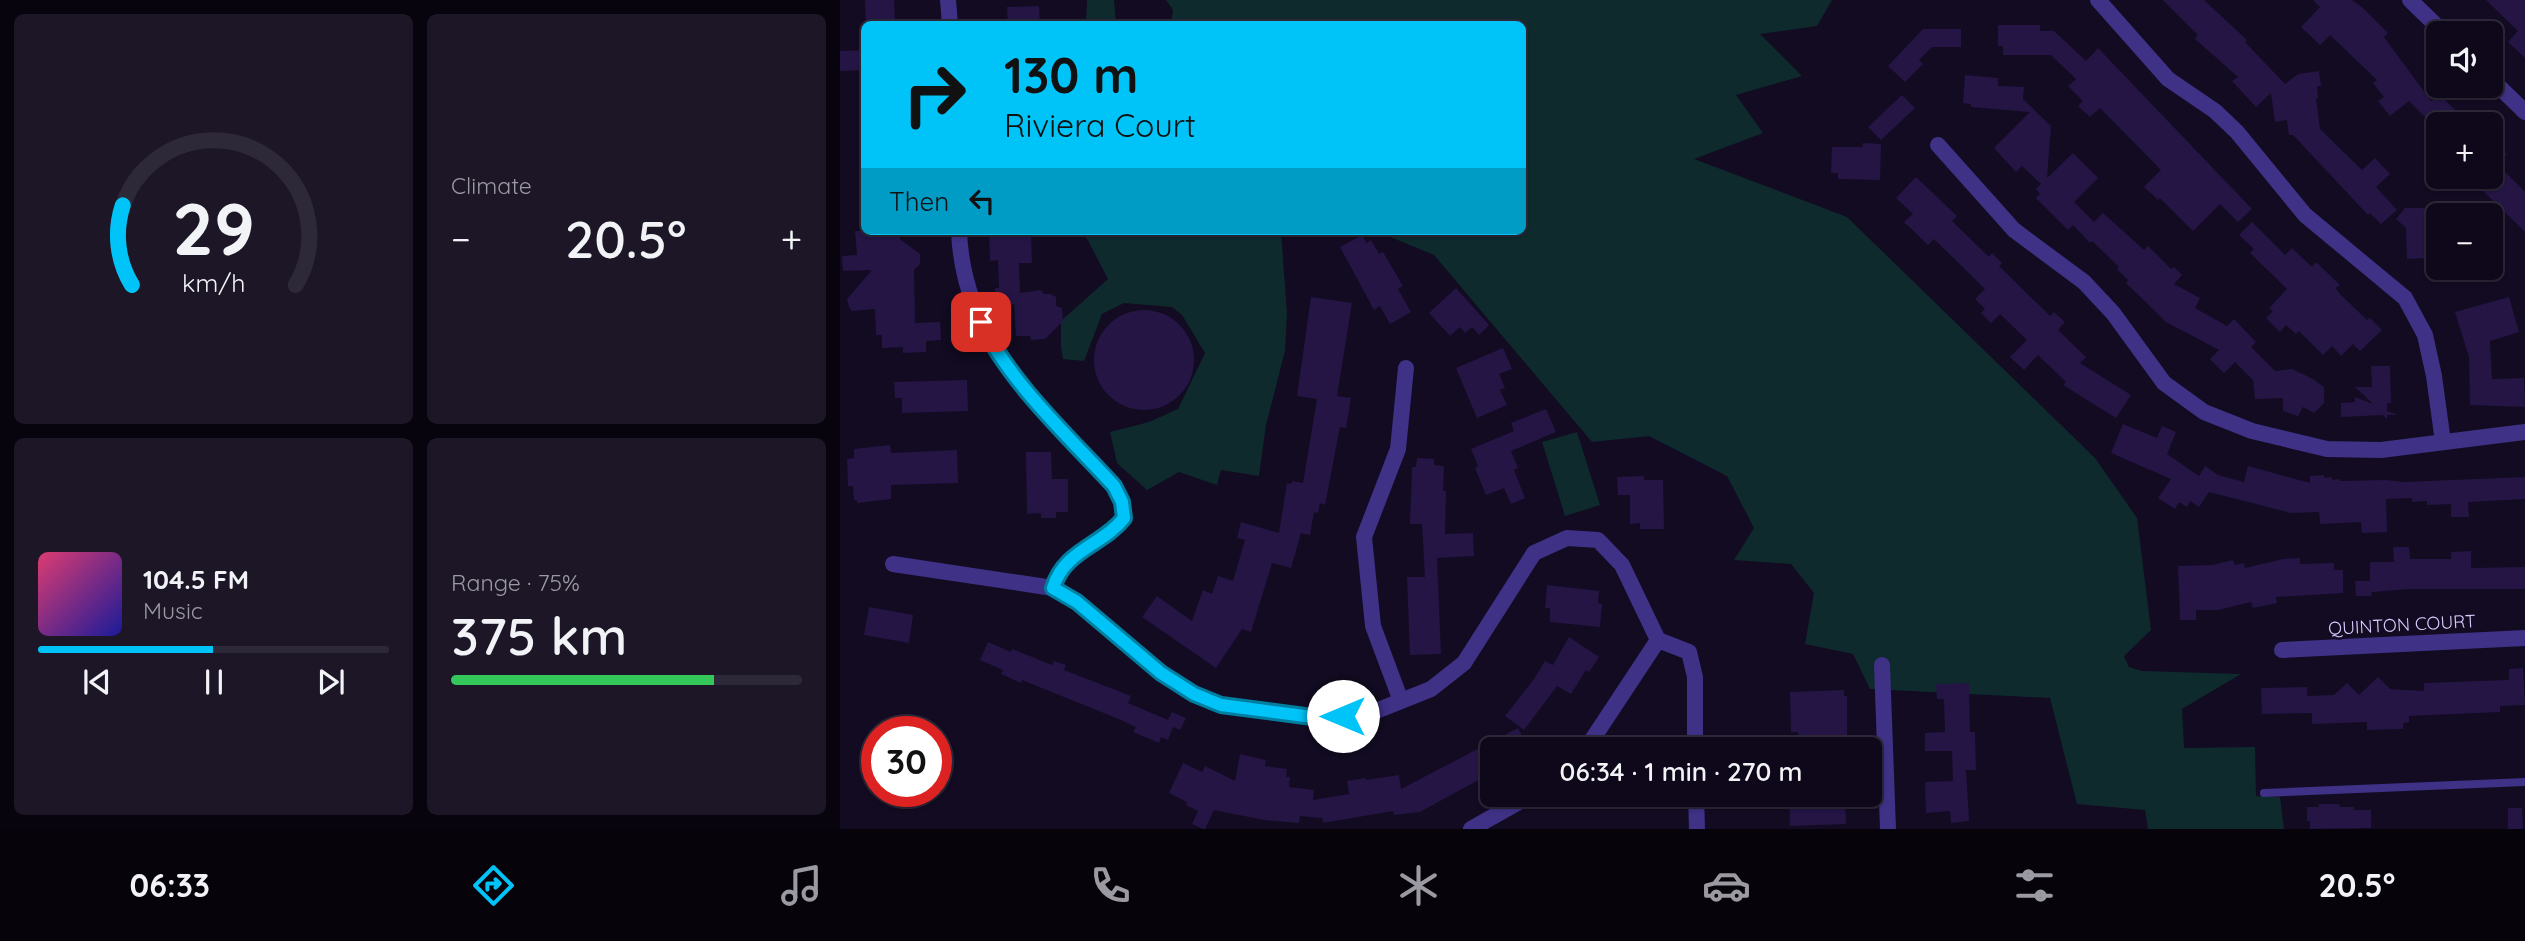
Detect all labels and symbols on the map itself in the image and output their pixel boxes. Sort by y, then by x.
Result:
pin [951,292,1011,352]
street label: QUINTON COURT [2328,609,2476,640]
position arrow [1306,679,1380,753]
speed limit sign: 30 [861,716,952,807]

